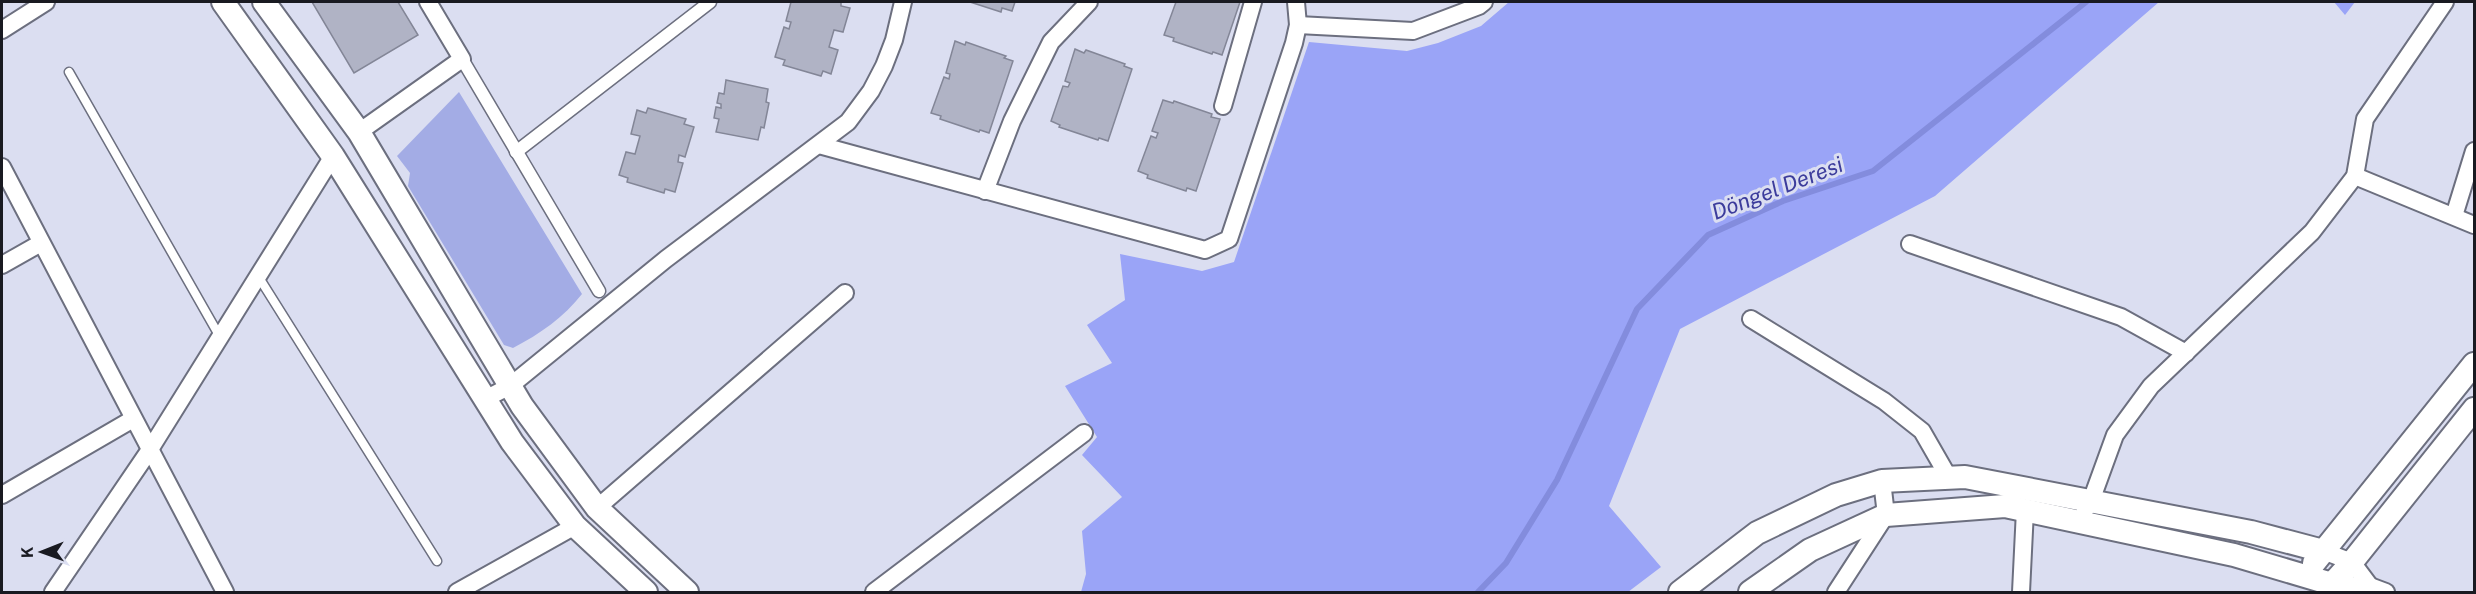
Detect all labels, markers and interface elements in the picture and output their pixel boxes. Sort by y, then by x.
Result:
water label: Döngel Deresi [1708,151,1847,225]
north arrow [12,522,72,582]
text: K [18,546,37,558]

